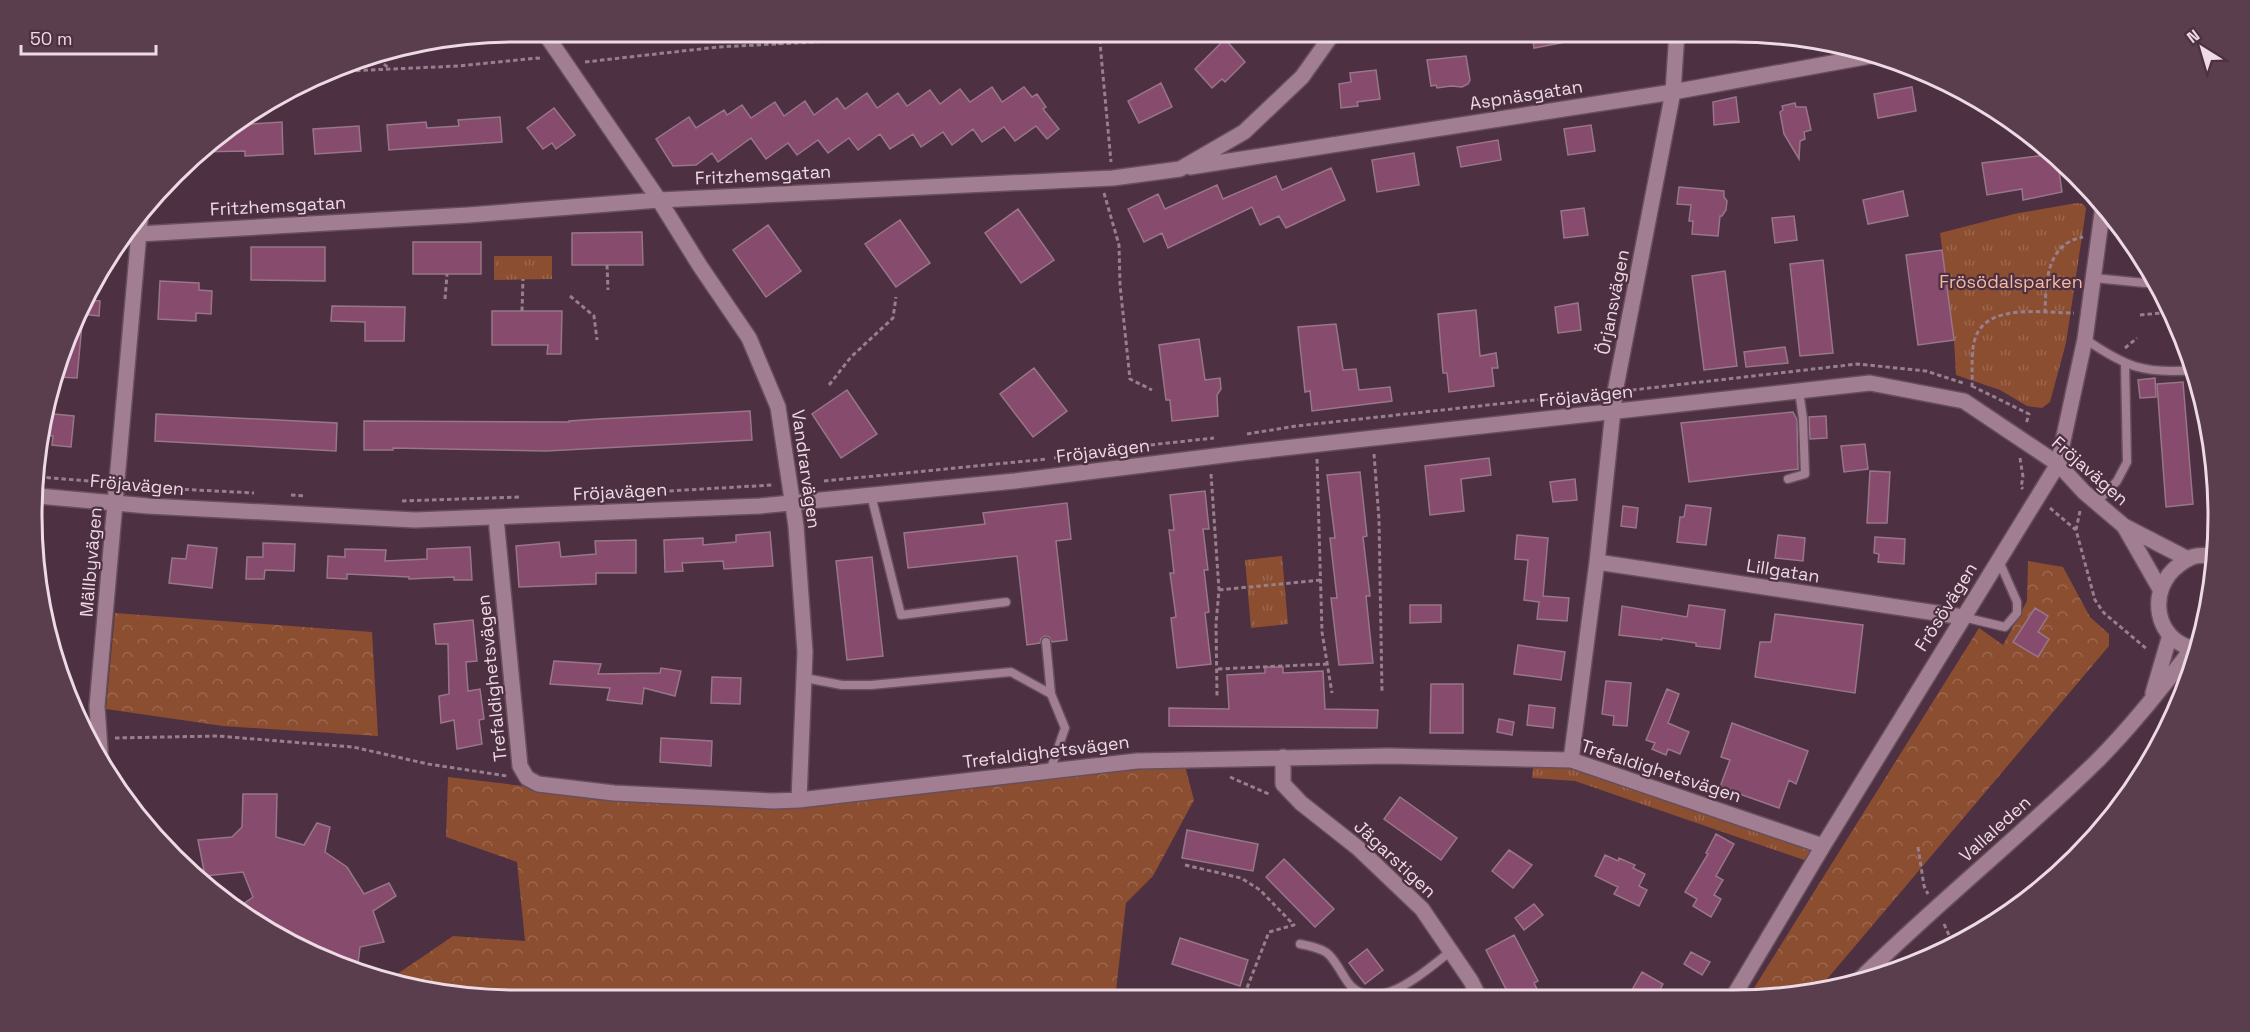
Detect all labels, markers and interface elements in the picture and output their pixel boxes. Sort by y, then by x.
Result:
scale bar [21,18,156,56]
north arrow [2172,18,2232,78]
text: N [2183,25,2204,48]
text: 50 m [30,27,72,50]
street label: Aspnäsgatan [1468,74,1584,115]
street label: Fritzhemsgatan [694,159,832,190]
street label: Fritzhemsgatan [209,190,347,221]
street label: Örjansvägen [1591,247,1634,356]
park label: Frösödalsparken [1939,270,2083,293]
street label: Fröjavägen [1538,379,1634,412]
street label: Vandrarvägen [787,408,826,530]
street label: Fröjavägen [2047,431,2133,510]
street label: Fröjavägen [1055,433,1151,468]
street label: Fröjavägen [89,469,185,500]
street label: Fröjavägen [572,478,668,505]
street label: Mällbyvägen [74,506,107,618]
street label: Lillgatan [1745,553,1821,588]
street label: Frösövägen [1909,558,1982,655]
street label: Trefaldighetsvägen [471,593,512,763]
street label: Trefaldighetsvägen [961,730,1131,773]
street label: Trefaldighetsvägen [1578,734,1744,807]
street label: Vallaleden [1954,791,2035,867]
street label: Jägarstigen [1349,815,1441,903]

